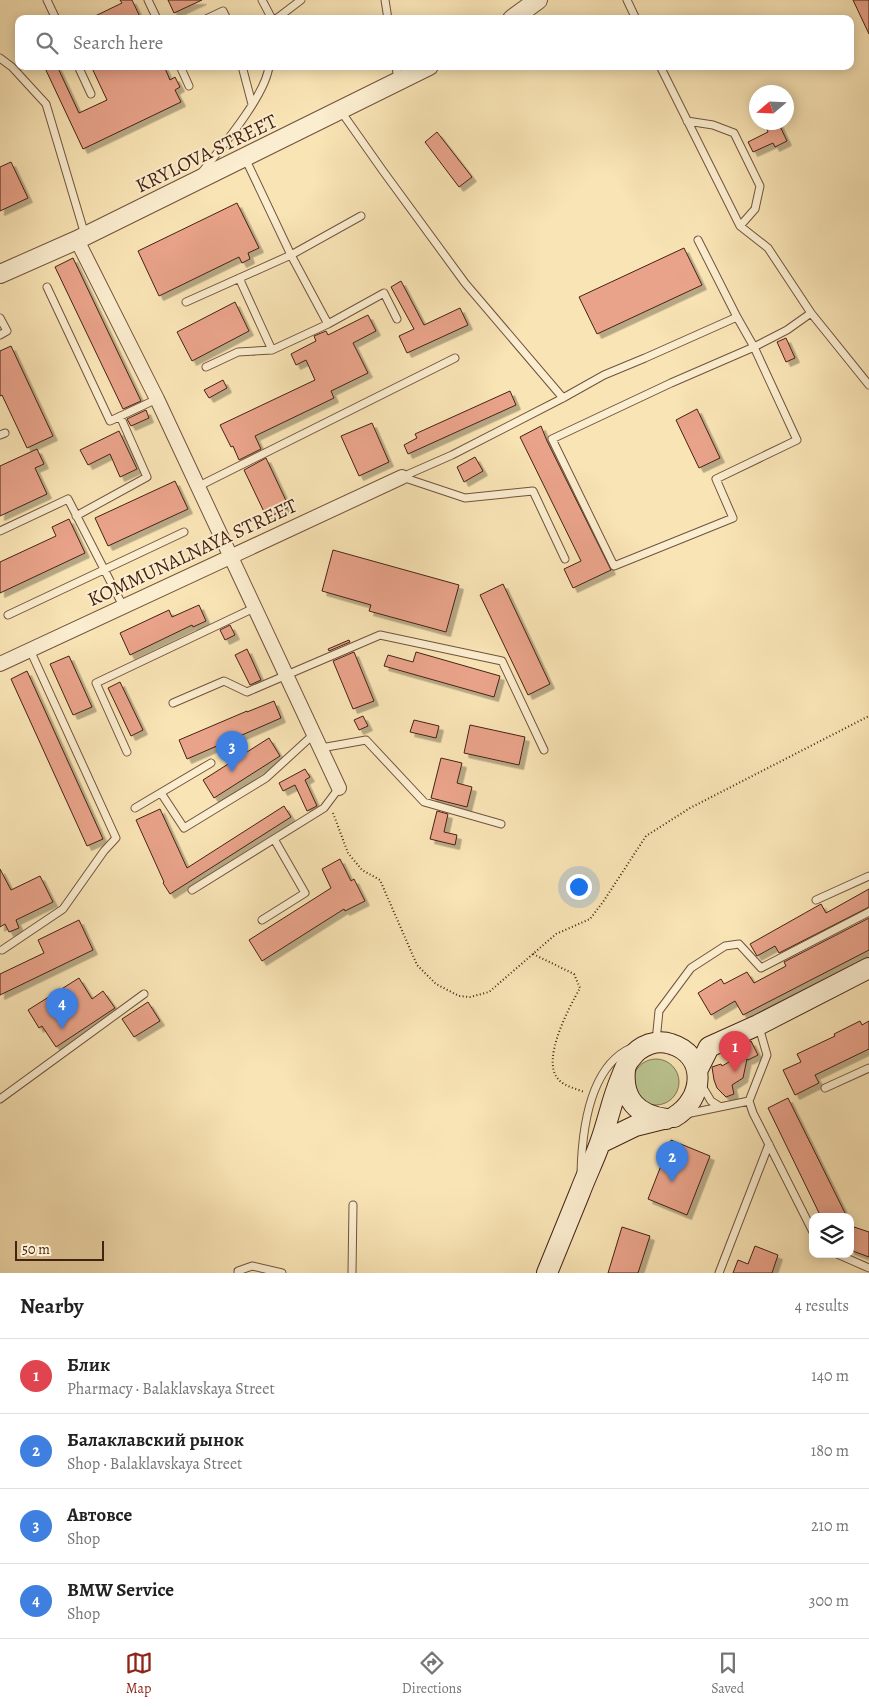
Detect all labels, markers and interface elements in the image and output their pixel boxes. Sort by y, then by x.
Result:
search box [15,15,854,70]
icon: search [33,29,61,57]
text: Search here [73,30,163,56]
north arrow [749,85,794,130]
street label: KRYLOVA STREET [131,107,282,199]
street label: KOMMUNALNAYA STREET [83,492,301,613]
pin: 3 [216,731,248,772]
your location [566,874,592,900]
pin: 4 [46,988,78,1029]
pin: 1 [719,1031,751,1072]
pin: 2 [656,1141,688,1182]
map controls [809,1213,854,1258]
button: layers [809,1213,854,1258]
scale bar [15,1238,104,1261]
text: 50 m [22,1240,50,1259]
text: Nearby [20,1292,83,1320]
text: 4 results [795,1295,849,1317]
text: Блик [67,1352,110,1378]
text: 1 [33,1365,39,1387]
text: 140 m [811,1365,849,1387]
text: Pharmacy · Balaklavskaya Street [67,1378,275,1400]
text: Балаклавский рынок [67,1427,244,1453]
text: 2 [32,1440,40,1462]
text: 180 m [811,1440,849,1462]
text: Shop · Balaklavskaya Street [67,1453,242,1475]
text: Автовсе [67,1502,132,1528]
text: 3 [33,1515,39,1537]
text: 210 m [811,1515,849,1537]
text: Shop [67,1528,100,1550]
text: BMW Service [67,1577,174,1603]
text: 4 [32,1590,40,1612]
text: 300 m [809,1590,849,1612]
text: Shop [67,1603,100,1625]
tab: Map [125,1649,153,1698]
tab: Directions [402,1649,462,1698]
tab: Saved [711,1649,744,1698]

